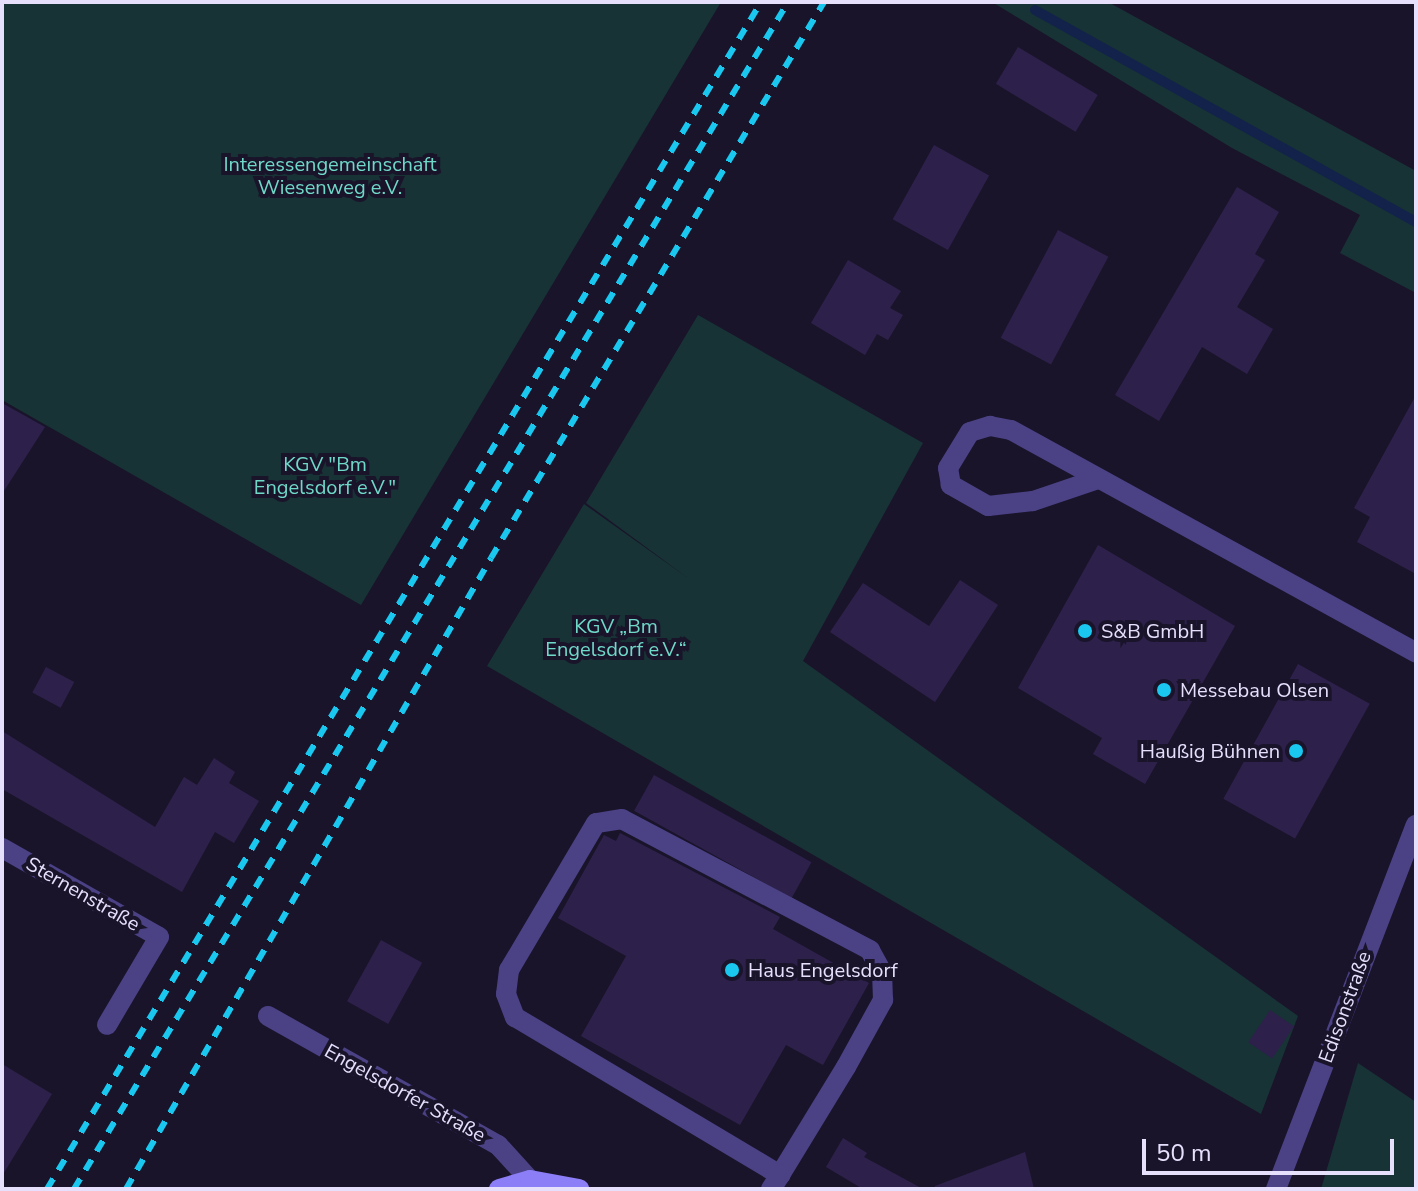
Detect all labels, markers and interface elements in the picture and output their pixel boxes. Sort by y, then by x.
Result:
park label: Interessengemeinschaft Wiesenweg e.V. [223,153,437,200]
park label: KGV "Bm Engelsdorf e.V." [254,452,396,499]
park label: KGV „Bm Engelsdorf e.V.“ [545,614,687,661]
place label: S&B GmbH [1101,619,1204,643]
marker: S&B GmbH [1076,622,1094,640]
place label: Messebau Olsen [1180,678,1329,702]
marker: Messebau Olsen [1155,681,1173,699]
place label: Haußig Bühnen [1140,739,1280,763]
marker: Haußig Bühnen [1287,742,1305,760]
street label: Sternenstraße [22,852,144,936]
street label: Edisonstraße [1314,948,1376,1066]
place label: Haus Engelsdorf [748,958,898,982]
marker: Haus Engelsdorf [723,961,741,979]
street label: Engelsdorfer Straße [320,1039,490,1147]
scale bar [1146,1123,1398,1173]
text: 50 m [1156,1137,1212,1169]

